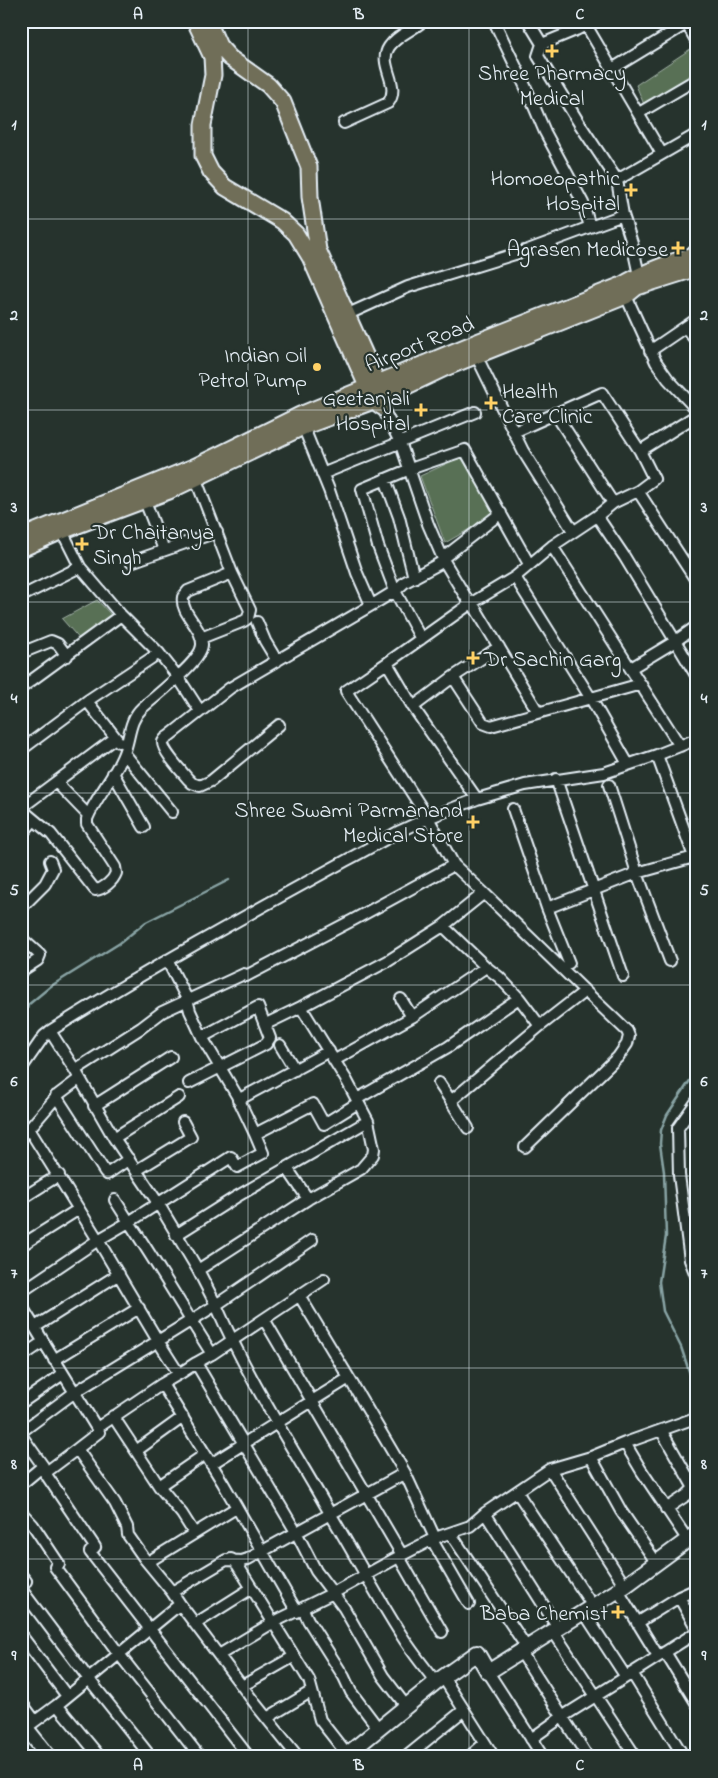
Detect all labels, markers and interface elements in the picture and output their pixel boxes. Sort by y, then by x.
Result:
text: A [133,3,143,27]
text: B [353,3,365,27]
text: C [576,3,585,27]
marker: Shree Pharmacy Medical [546,45,558,57]
place label: Shree Pharmacy Medical [478,59,626,116]
text: 1 [11,113,17,137]
text: 1 [701,113,707,137]
place label: Homoeopathic Hospital [491,164,620,221]
marker: Homoeopathic Hospital [624,183,638,197]
place label: Agrasen Medicose [507,235,668,268]
marker: Agrasen Medicose [672,242,684,254]
text: 2 [9,304,18,328]
text: 2 [699,304,708,328]
street label: Airport Road [361,309,480,382]
place label: Indian Oil Petrol Pump [199,341,307,398]
marker: Indian Oil Petrol Pump [311,361,323,373]
place label: Health Care Clinic [502,377,593,434]
place label: Geetanjali Hospital [322,384,410,441]
marker: Health Care Clinic [484,396,498,410]
marker: Geetanjali Hospital [414,403,428,417]
text: 3 [10,496,18,520]
text: 3 [700,496,708,520]
place label: Dr Chaitanya Singh [92,518,214,576]
marker: Dr Chaitanya Singh [75,537,89,551]
place label: Dr Sachin Garg [483,645,621,678]
marker: Dr Sachin Garg [466,651,480,665]
text: 4 [10,687,18,711]
text: 4 [700,687,708,711]
place label: Shree Swami Parmanand Medical Store [234,796,463,853]
marker: Shree Swami Parmanand Medical Store [467,816,479,828]
text: 5 [9,879,19,903]
text: 5 [699,879,709,903]
text: 6 [9,1070,18,1094]
text: 6 [699,1070,708,1094]
text: 7 [11,1262,18,1286]
text: 7 [701,1262,708,1286]
text: 8 [10,1453,17,1477]
text: 8 [700,1453,707,1477]
place label: Baba Chemist [479,1599,609,1631]
marker: Baba Chemist [612,1606,624,1618]
text: 9 [11,1644,17,1668]
text: 9 [701,1644,707,1668]
text: A [133,1754,143,1778]
text: B [353,1754,365,1778]
text: C [576,1754,585,1778]

